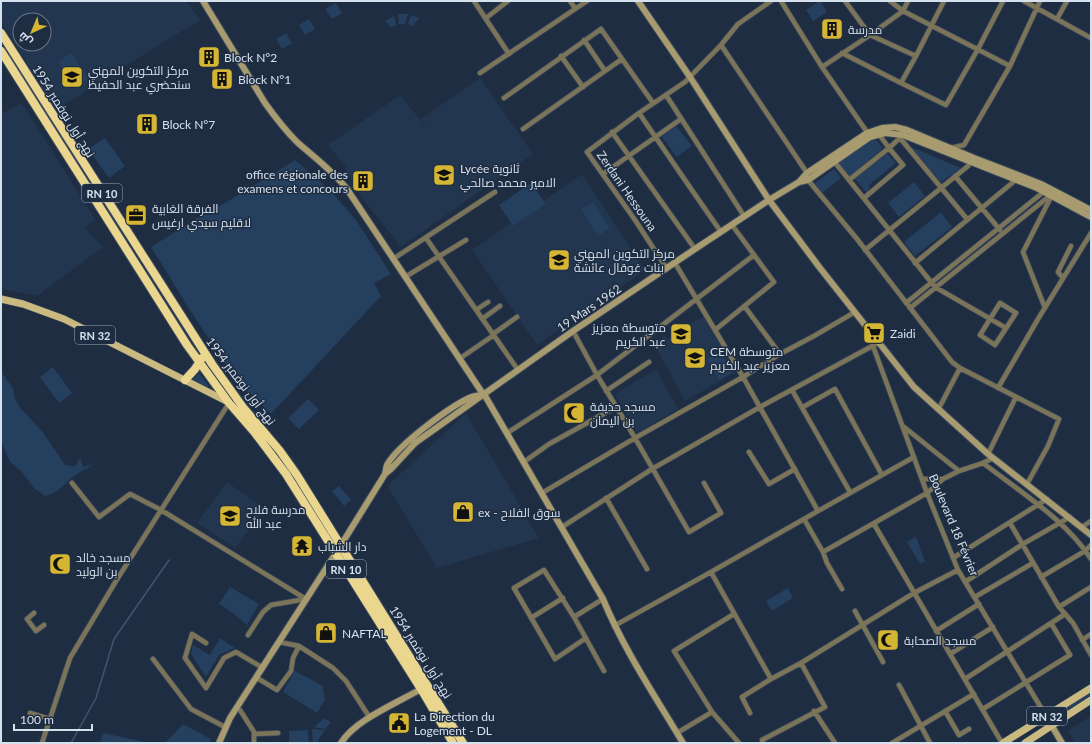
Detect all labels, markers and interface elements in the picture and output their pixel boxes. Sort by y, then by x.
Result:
north arrow [12,12,52,52]
building icon: مدرسة [819,16,845,42]
place label: مدرسة [848,22,882,37]
text: ش [15,29,35,49]
building icon: Block N°2 [196,44,222,70]
place label: Block N°2 [224,50,277,65]
street label: نهج أول نوفمبر 1954 [29,62,98,161]
place label: مركز التكوين المهني سنحضري عبد الحفيظ [88,63,191,95]
school or university icon: مركز التكوين المهني سنحضري عبد الحفيظ [59,64,85,90]
building icon: Block N°1 [209,66,235,92]
place label: Block N°1 [238,72,291,87]
building icon: Block N°7 [134,111,160,137]
place label: Block N°7 [162,117,215,132]
street label: Zerdani Hessouna [594,148,660,234]
place label: Lycée ثانوية الامير محمد صالحي [460,161,556,193]
school or university icon: Lycée ثانوية الامير محمد صالحي [431,162,457,188]
place label: office régionale des examens et concours [237,167,348,196]
building icon: office régionale des examens et concours [350,168,376,194]
road number: RN 10 [82,184,122,202]
place label: الفرقة الغابية لاقليم سيدي ارغيس [152,201,251,233]
office icon: الفرقة الغابية لاقليم سيدي ارغيس [123,202,149,228]
place label: مركز التكوين المهني بنات غوقال عائشة [574,246,675,275]
school or university icon: مركز التكوين المهني بنات غوقال عائشة [546,247,572,273]
street label: 19 Mars 1962 [554,281,624,335]
place label: متوسطة معزيز عبد الكريم [591,320,666,350]
supermarket icon: Zaidi [861,320,887,346]
school or university icon: متوسطة معزيز عبد الكريم [668,321,694,347]
road number: RN 32 [75,326,115,344]
place label: Zaidi [890,326,916,341]
street label: نهج أول نوفمبر 1954 [202,334,279,428]
place label: CEM متوسطة معزيز عبد الكريم [710,344,790,374]
school or university icon: CEM متوسطة معزيز عبد الكريم [682,345,708,371]
place label: مسجد حذيفة بن اليمان [590,399,656,428]
mosque icon: مسجد حذيفة بن اليمان [561,400,587,426]
street label: Boulevard 18 Février [926,472,983,579]
shop icon: ex - سوق الفلاح [450,499,476,525]
place label: مدرسة فلاح عبد الله [246,502,306,531]
school or university icon: مدرسة فلاح عبد الله [217,503,243,529]
place label: ex - سوق الفلاح [478,505,560,521]
temple icon: دار الشباب [289,533,315,559]
place label: دار الشباب [318,539,367,554]
place label: مسجد خالد بن الوليد [76,550,131,579]
mosque icon: مسجد خالد بن الوليد [47,551,73,577]
road number: RN 10 [326,560,366,578]
street label: نهج أول نوفمبر 1954 [386,603,455,702]
shop icon: NAFTAL [313,620,339,646]
place label: NAFTAL [342,626,387,641]
mosque icon: مسجد الصحابة [875,627,901,653]
place label: مسجد الصحابة [904,633,976,648]
scale bar [14,706,92,732]
road number: RN 32 [1027,707,1067,725]
place label: La Direction du Logement - DL [414,709,495,738]
public building icon: La Direction du Logement - DL [386,710,412,736]
text: 100 m [20,712,54,727]

